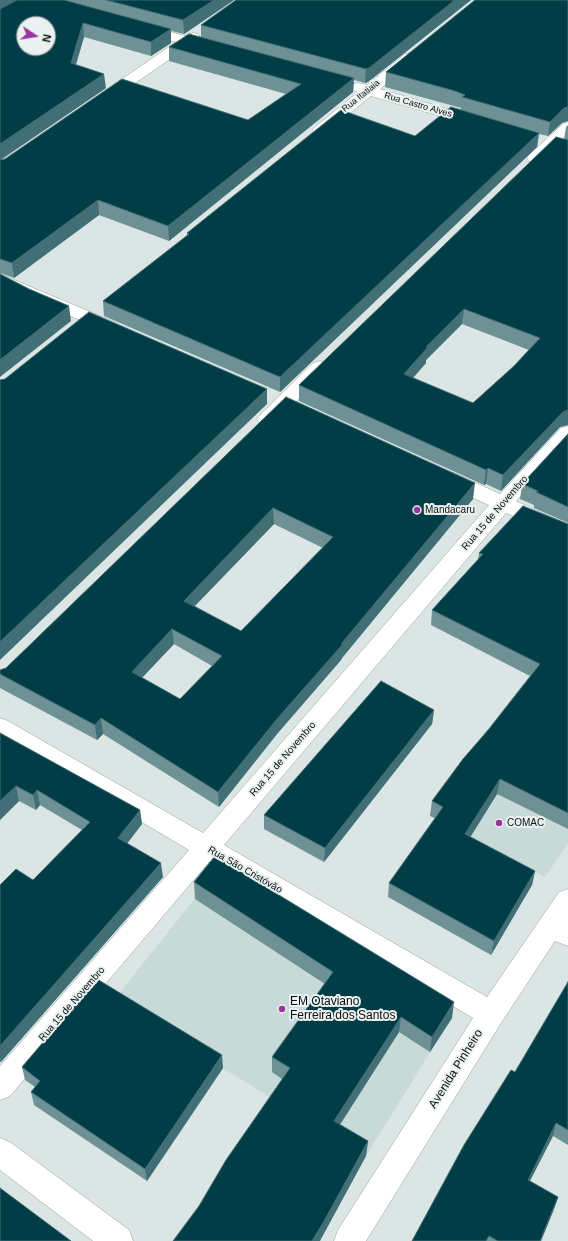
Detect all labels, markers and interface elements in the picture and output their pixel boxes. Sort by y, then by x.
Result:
north arrow [16,16,56,56]
text: N [40,33,53,43]
street label: Rua Itatiaia [340,77,382,115]
street label: Rua Castro Alves [383,90,453,120]
street label: Rua 15 de Novembro [459,473,531,553]
place label: Mandacaru [425,504,475,516]
marker: Mandacaru [412,505,422,515]
street label: Rua 15 de Novembro [247,719,319,799]
place label: COMAC [507,817,544,829]
marker: COMAC [494,818,504,828]
street label: Rua São Cristóvão [206,844,284,896]
street label: Rua 15 de Novembro [36,964,108,1044]
place label: EM Otaviano Ferreira dos Santos [290,995,395,1023]
marker: EM Otaviano Ferreira dos Santos [277,1004,287,1014]
street label: Avenida Pinheiro [426,1027,486,1111]

